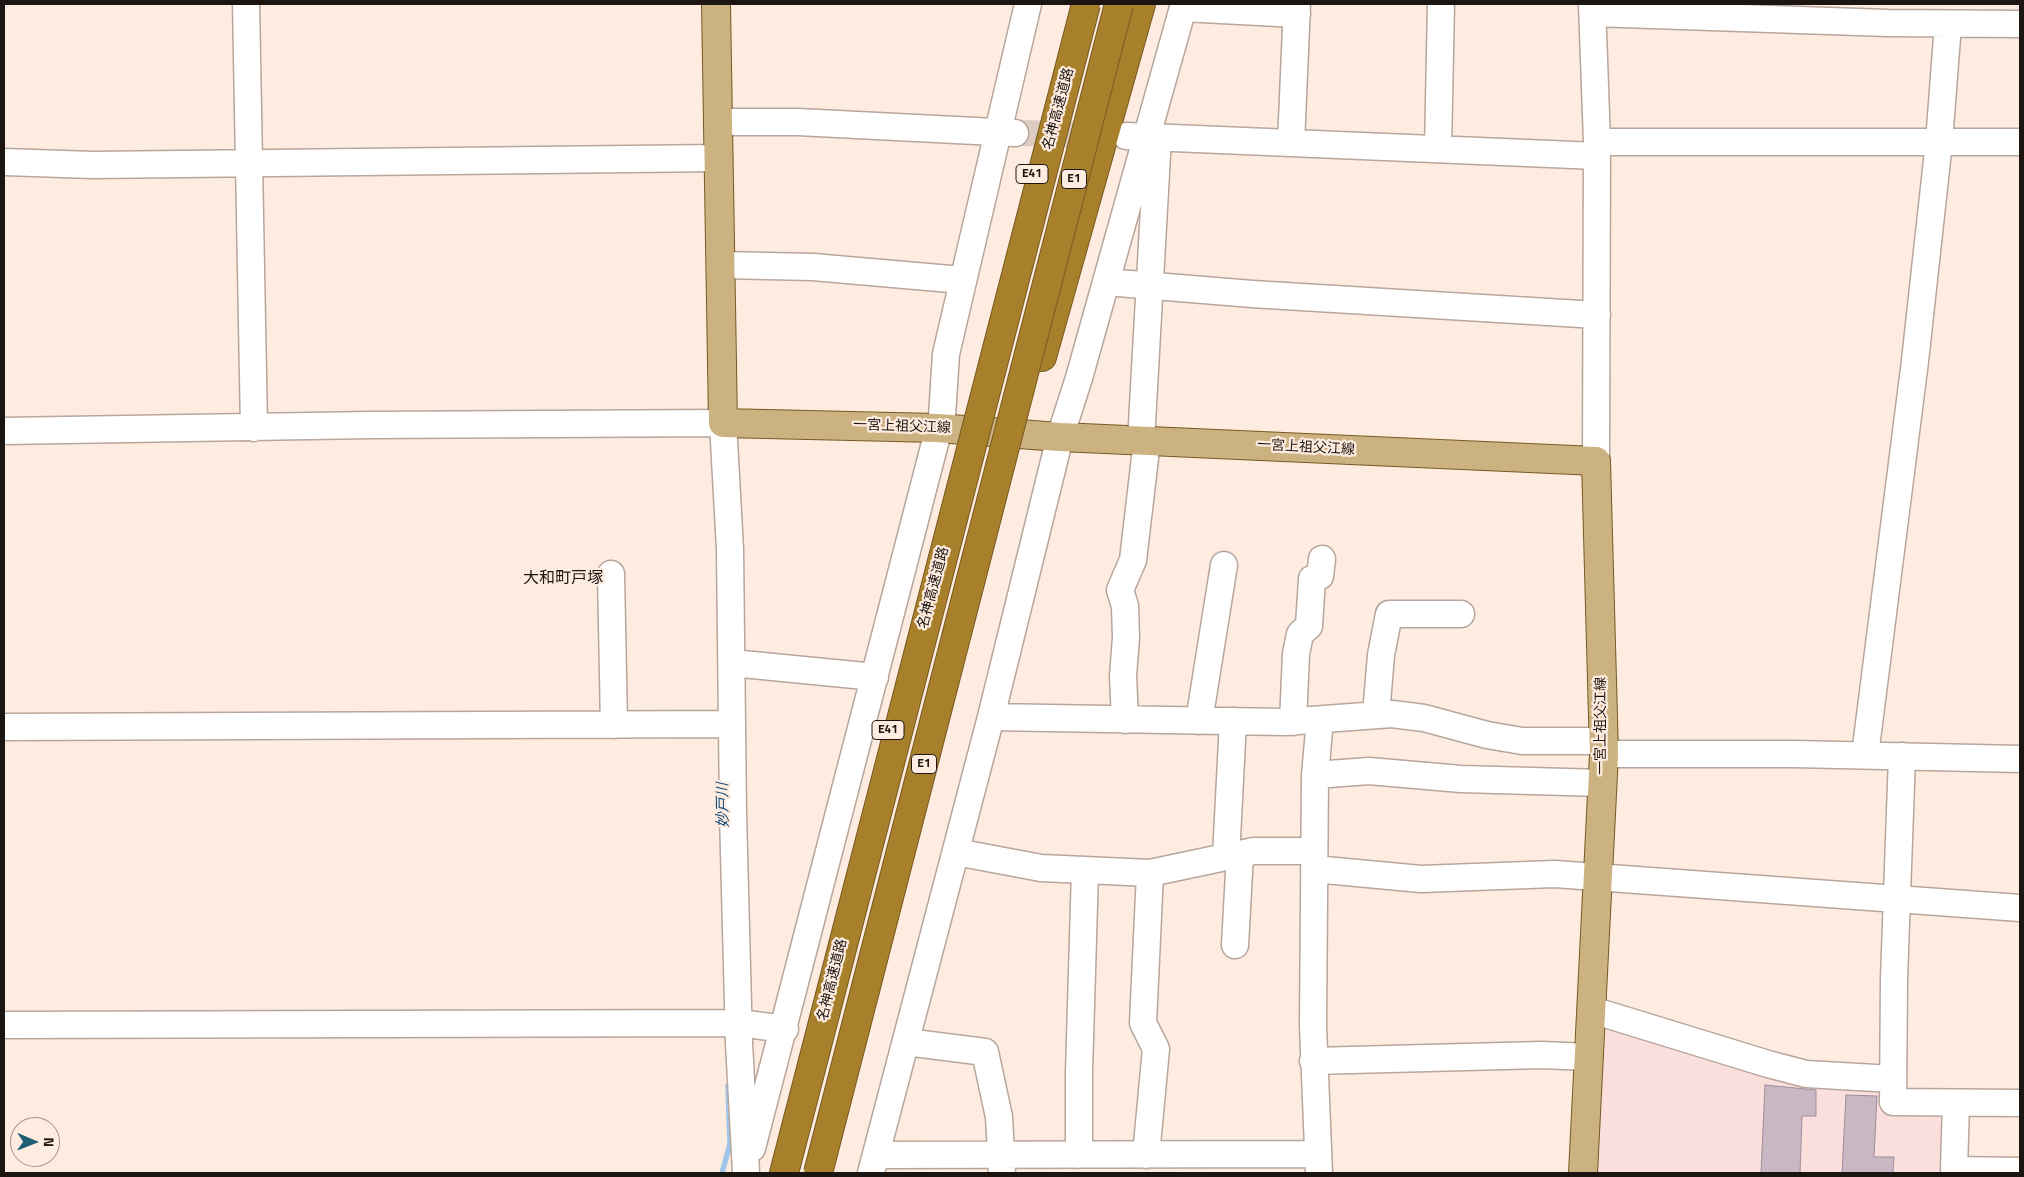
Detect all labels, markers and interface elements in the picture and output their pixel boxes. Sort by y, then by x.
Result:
street label: 名神高速道路 [1040,66,1078,152]
road number: E41 [1016,164,1048,183]
road number: E1 [1062,170,1086,188]
street label: 一宮上祖父江線 [853,417,951,437]
street label: 一宮上祖父江線 [1257,437,1355,459]
street label: 名神高速道路 [915,545,953,631]
district label: 大和町戸塚 [523,569,603,589]
street label: 一宮上祖父江線 [1594,677,1610,775]
road number: E41 [872,720,904,740]
road number: E1 [912,754,936,774]
water label: 妙戸川 [715,782,733,828]
street label: 名神高速道路 [815,937,851,1023]
north arrow [10,1117,60,1167]
text: N [39,1137,60,1147]

